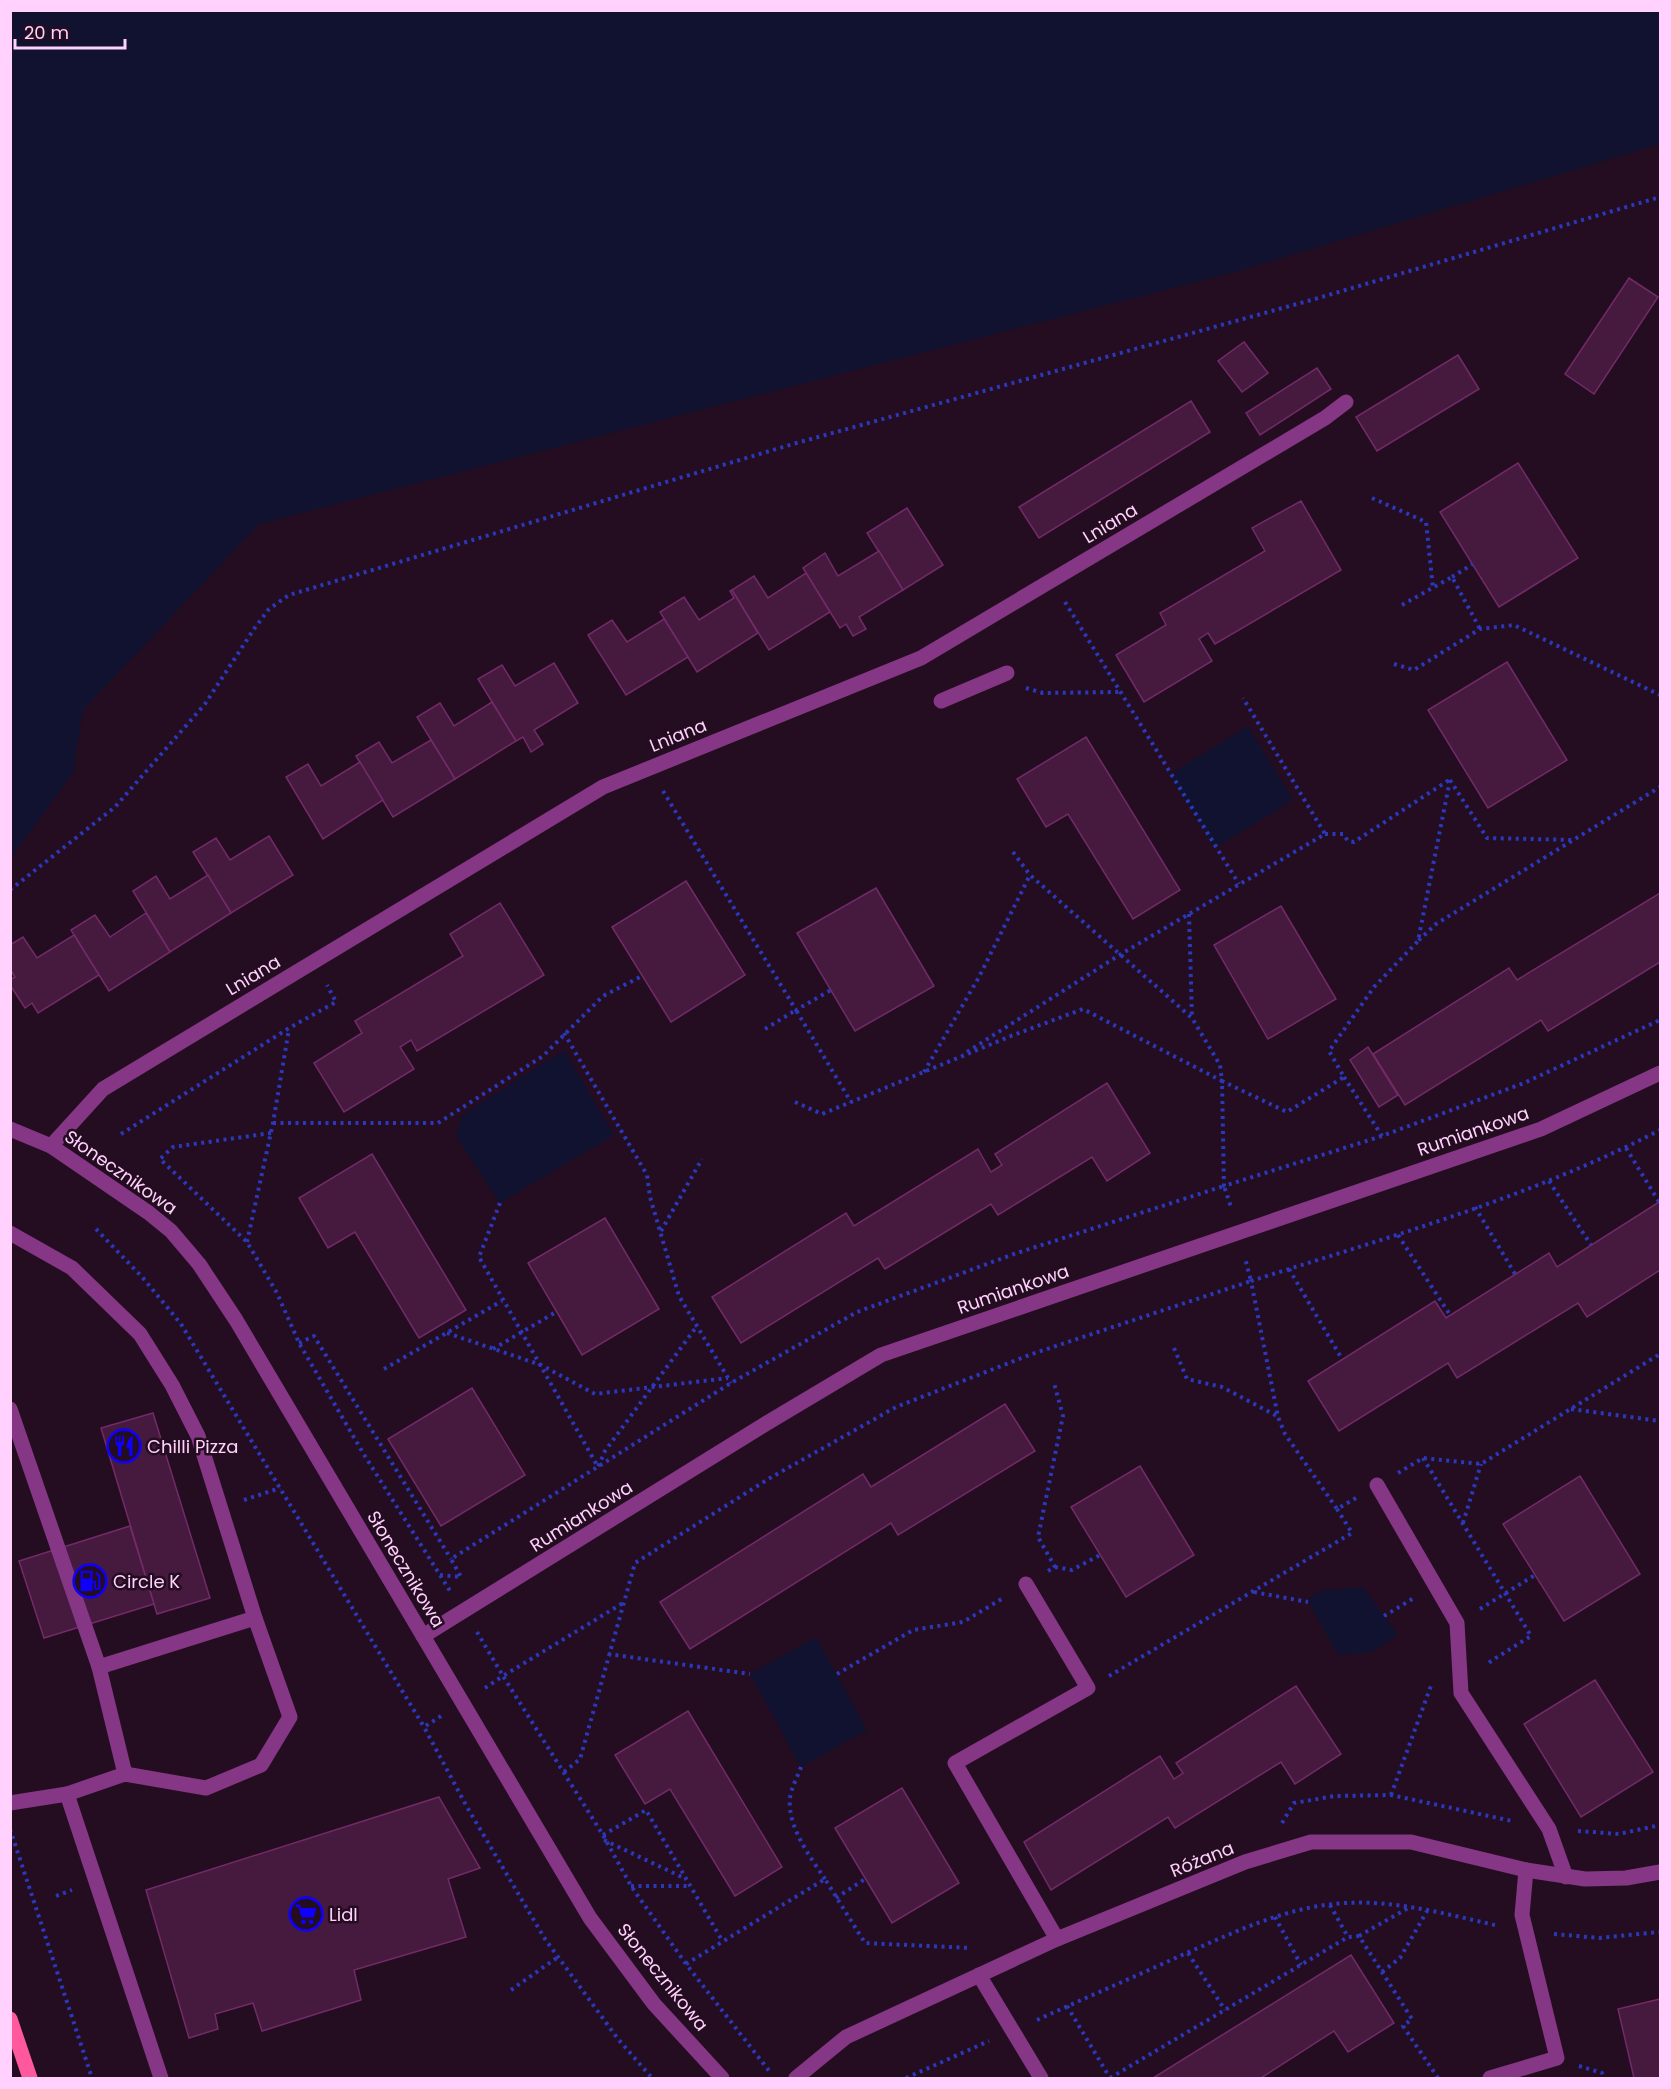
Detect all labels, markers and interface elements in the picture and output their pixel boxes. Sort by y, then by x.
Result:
scale bar [15,12,124,50]
text: 20 m [24,20,69,45]
street label: Lniana [1078,497,1142,549]
street label: Lniana [646,712,710,758]
street label: Lniana [221,949,285,1001]
street label: Rumiankowa [1414,1100,1532,1162]
street label: Słonecznikowa [60,1124,182,1220]
street label: Rumiankowa [954,1258,1072,1320]
restaurant icon: Chilli Pizza [106,1428,142,1464]
place label: Chilli Pizza [147,1434,238,1459]
street label: Rumiankowa [525,1474,637,1558]
street label: Słonecznikowa [361,1506,451,1632]
fuel station icon: Circle K [72,1563,108,1599]
place label: Circle K [113,1569,180,1594]
street label: Różana [1166,1835,1238,1883]
supermarket icon: Lidl [288,1896,324,1932]
place label: Lidl [329,1902,358,1927]
street label: Słonecznikowa [612,1918,714,2036]

